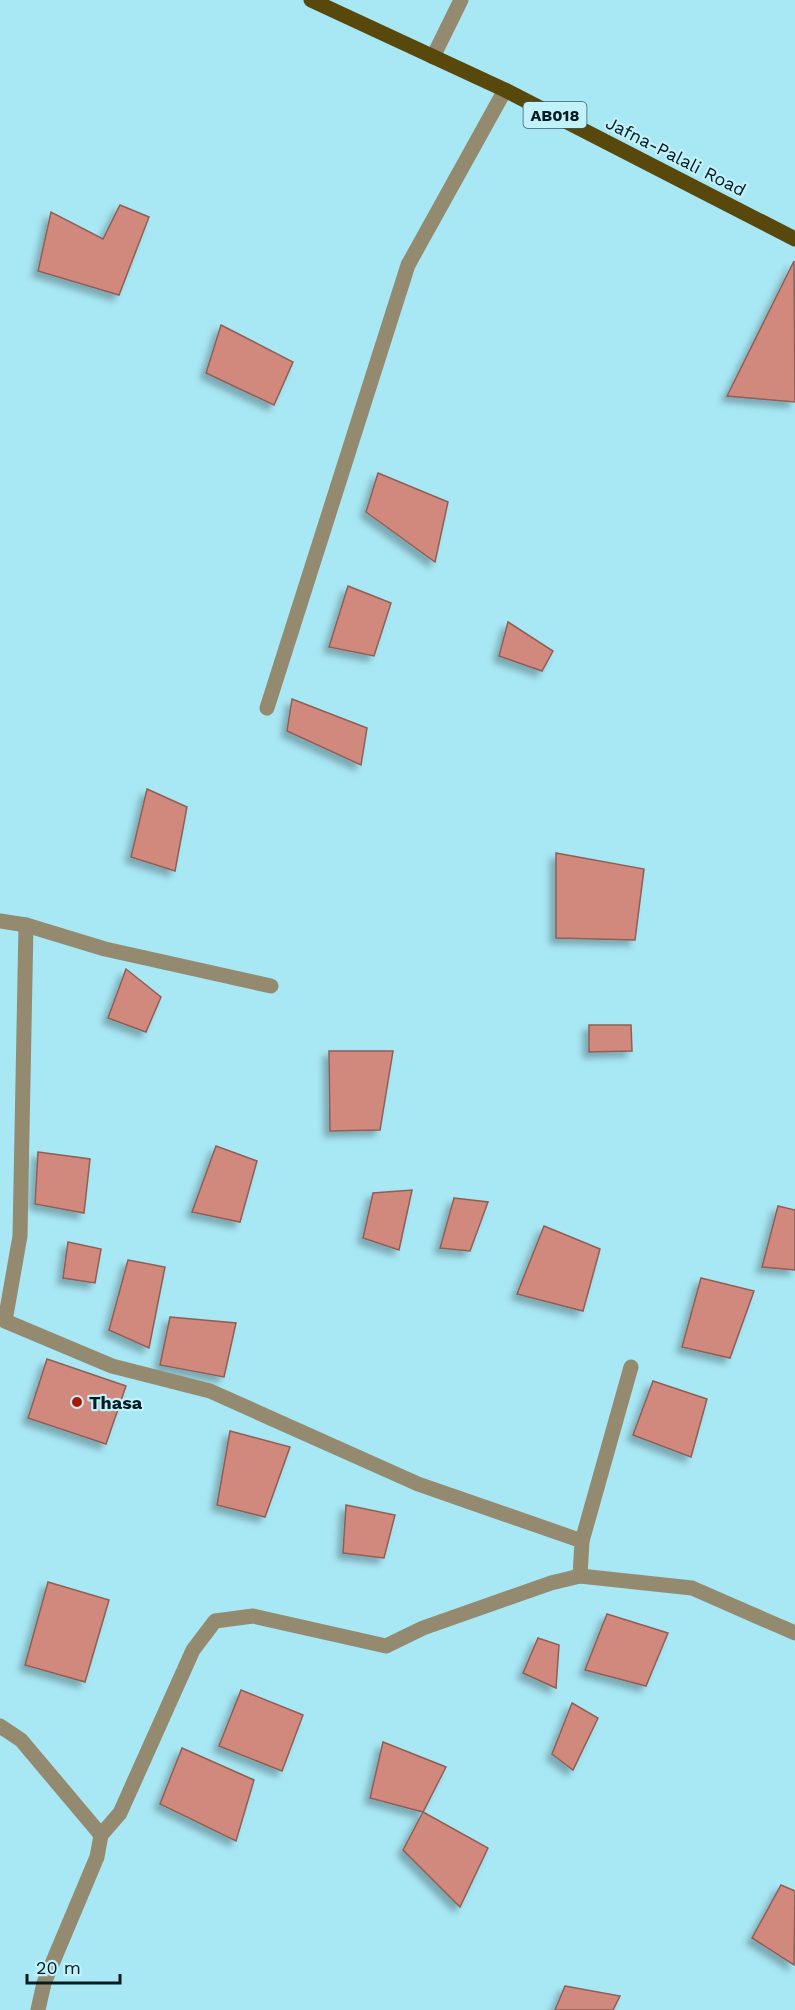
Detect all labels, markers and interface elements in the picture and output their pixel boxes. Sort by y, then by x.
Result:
road number: AB018 [524,102,586,128]
street label: Jafna-Palali Road [602,112,750,200]
place label: Thasa [89,1392,143,1413]
marker: Thasa [70,1395,84,1409]
scale bar [27,1947,120,1985]
text: 20 m [36,1957,81,1978]

